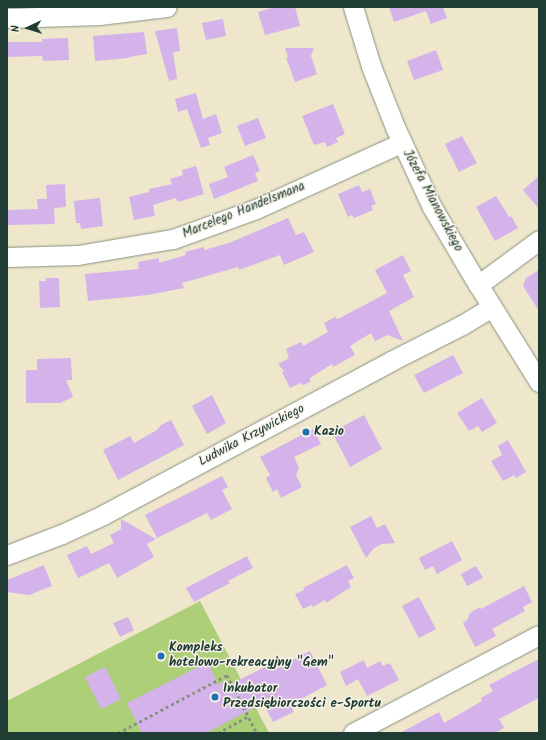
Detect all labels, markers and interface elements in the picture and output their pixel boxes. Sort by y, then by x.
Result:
north arrow [8,8,48,48]
text: N [7,25,25,33]
street label: Józefa Mianowskiego [398,147,466,255]
street label: Marcelego Handelsmana [180,179,308,243]
street label: Ludwika Krzywickiego [196,402,308,470]
place label: Kazio [314,424,344,440]
marker: Kazio [301,427,311,437]
place label: Kompleks hotelowo-rekreacyjny "Gem" [169,641,334,672]
marker: Kompleks hotelowo-rekreacyjny "Gem" [156,651,166,661]
place label: Inkubator Przedsiębiorczości e-Sportu [223,682,381,713]
marker: Inkubator Przedsiębiorczości e-Sportu [210,692,220,702]

